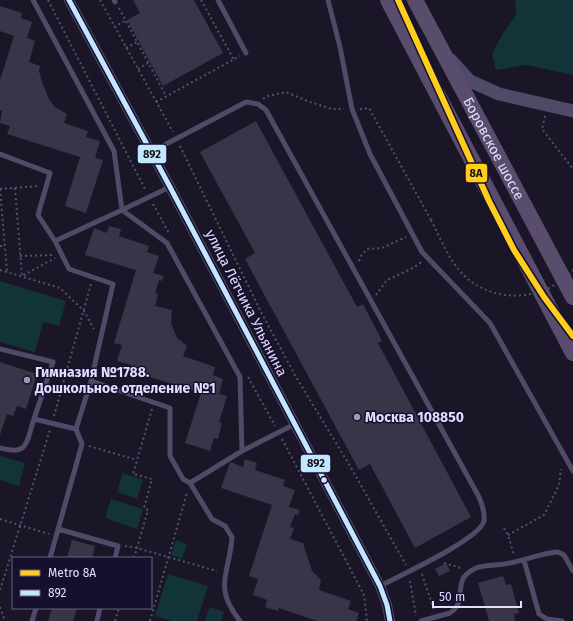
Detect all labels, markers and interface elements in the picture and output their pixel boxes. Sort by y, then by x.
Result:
street label: Боровское шоссе [460,94,528,203]
line badge: 892 [137,144,167,164]
text: 892 [143,148,161,161]
line badge: 8А [465,163,488,183]
text: 8А [470,167,483,180]
street label: улица Лётчика Ульянина [202,227,290,379]
place label: Гимназия №1788. Дошкольное отделение №1 [34,364,216,397]
marker: Гимназия №1788. Дошкольное отделение №1 [22,375,32,385]
place label: Москва 108850 [365,409,464,426]
marker: Москва 108850 [352,412,362,422]
line badge: 892 [300,454,331,473]
text: 892 [307,457,325,470]
unlabelled marker [319,475,329,485]
legend [12,557,152,609]
text: Metro 8А [48,566,96,580]
scale bar [433,583,521,609]
text: 892 [48,586,66,600]
text: 50 m [439,590,465,604]

